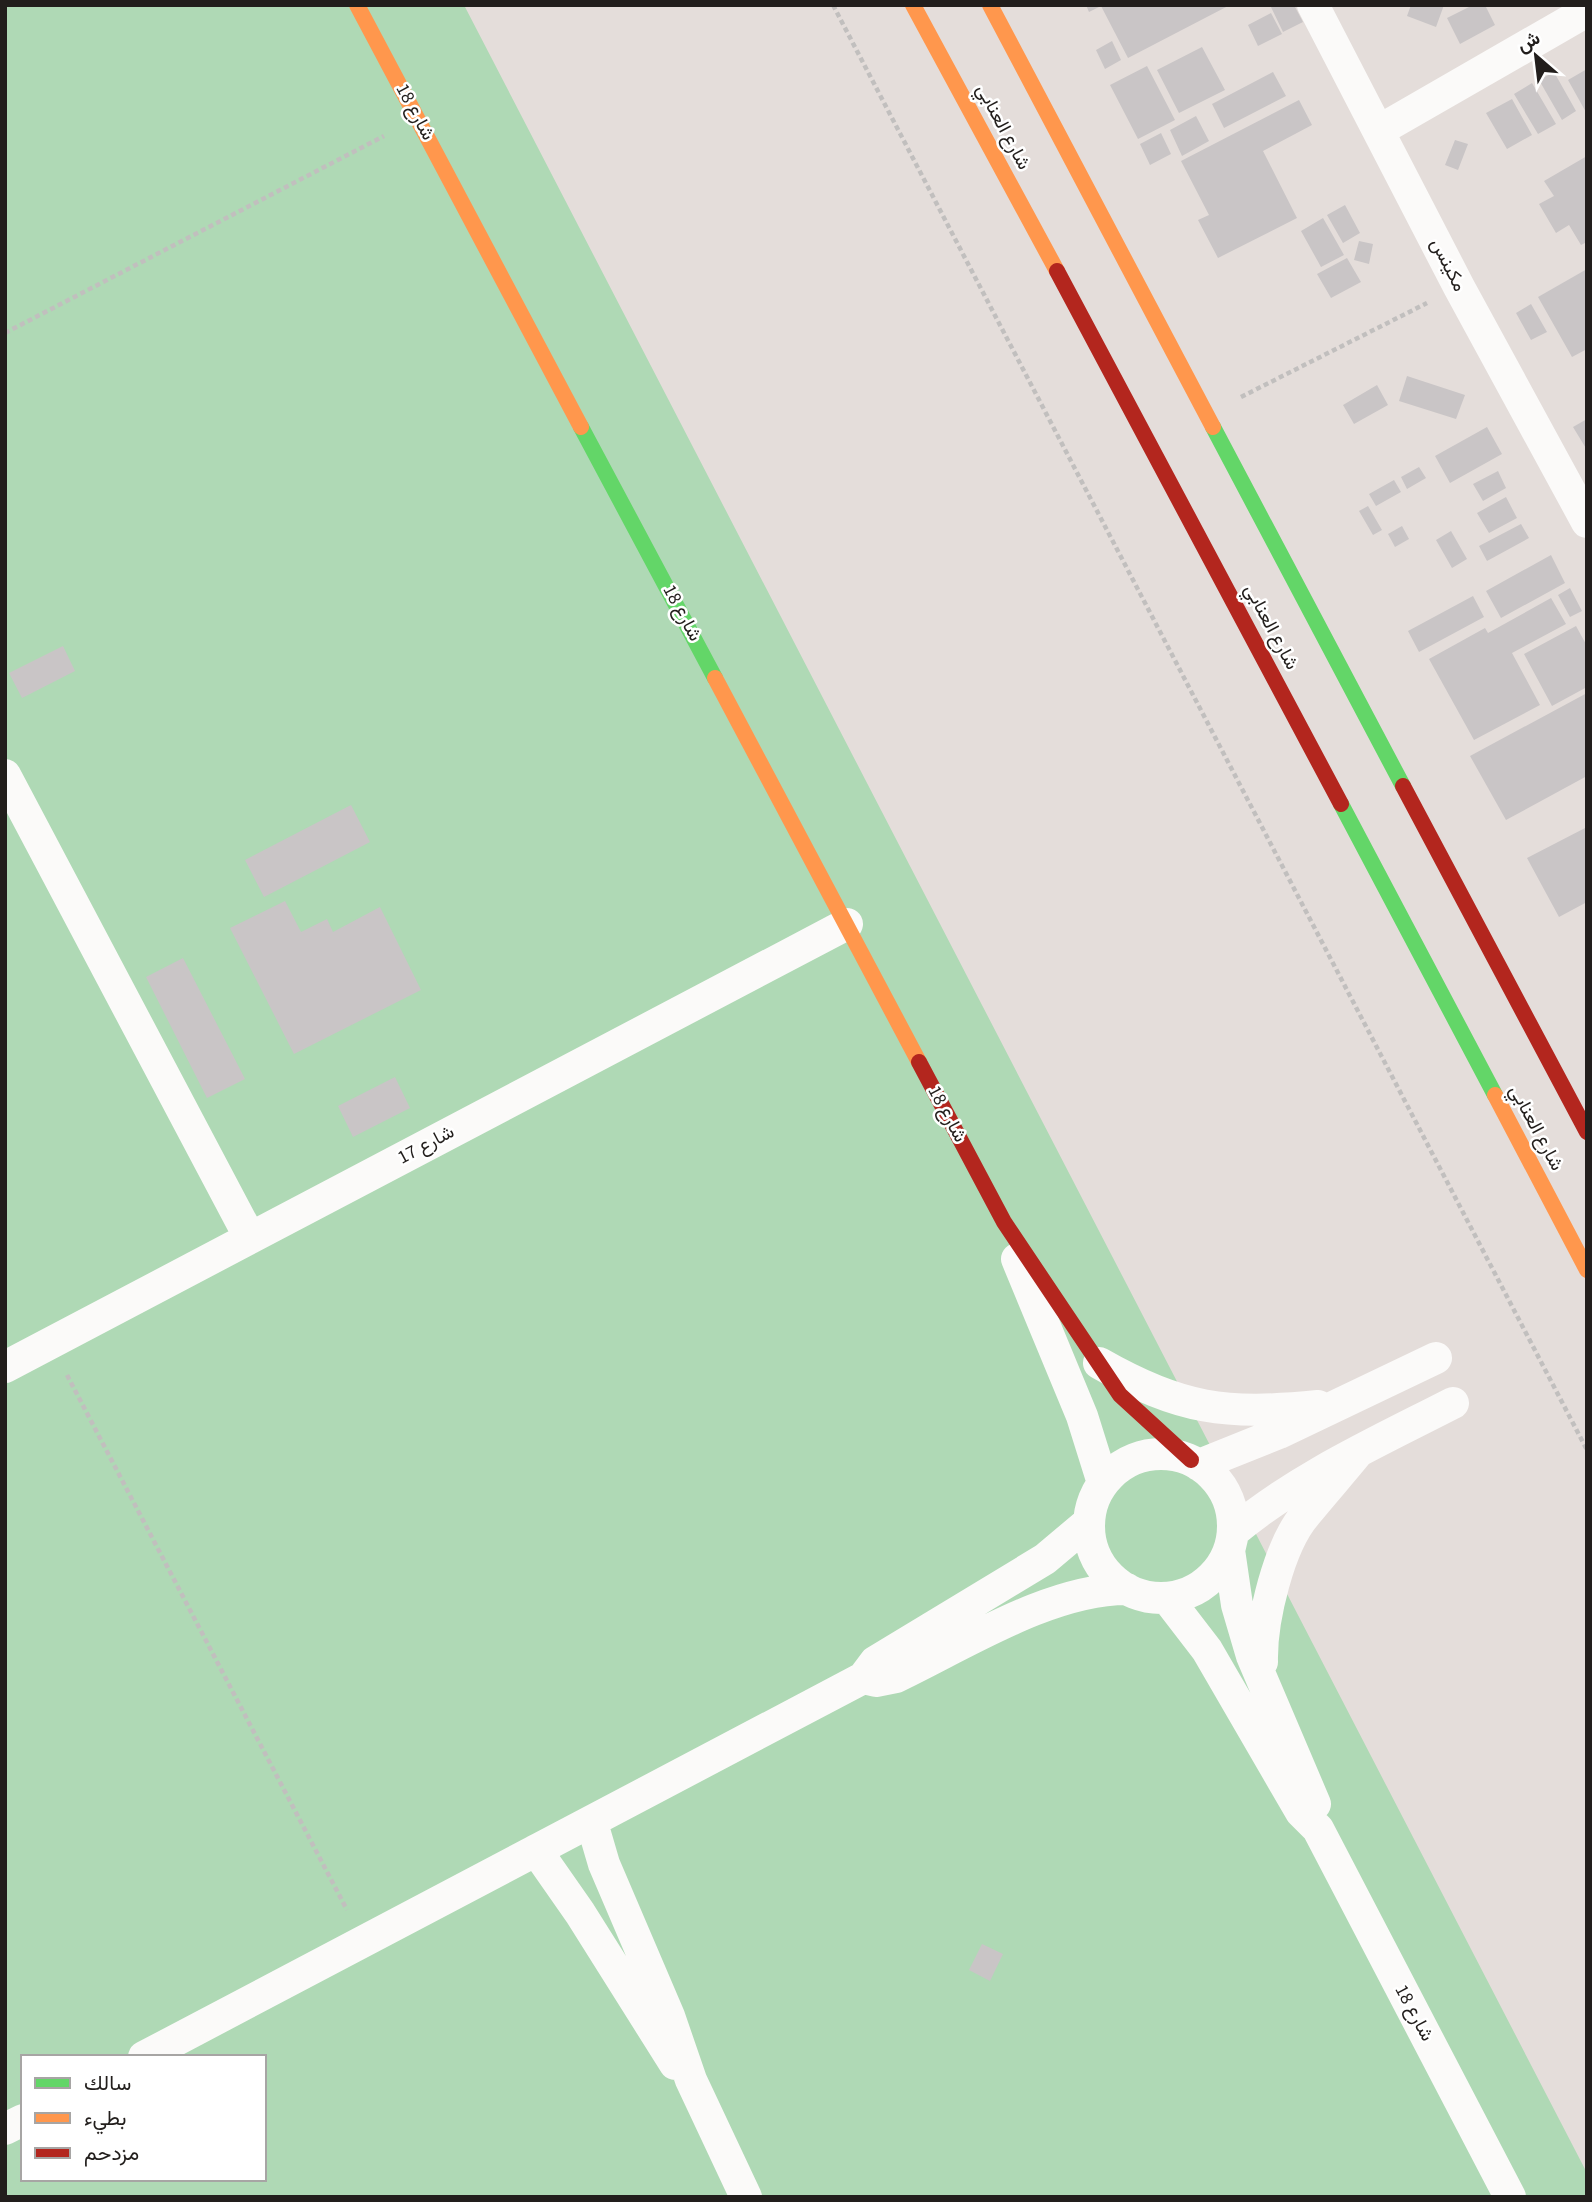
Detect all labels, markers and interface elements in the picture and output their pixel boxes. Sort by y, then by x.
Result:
north arrow [1501,21,1571,91]
text: ش [1512,25,1545,60]
street label: شارع 18 [389,79,441,145]
street label: شارع العنابي [968,79,1037,175]
street label: مكينس [1423,234,1473,296]
street label: شارع العنابي [1236,579,1305,675]
street label: شارع 18 [656,580,708,646]
street label: شارع العنابي [1501,1080,1570,1176]
street label: شارع 18 [921,1081,973,1147]
street label: شارع 17 [393,1119,459,1171]
street label: شارع 18 [1388,1980,1440,2046]
legend [21,2055,266,2181]
text: سالك [84,2068,131,2098]
text: بطيء [84,2103,127,2135]
text: مزدحم [84,2138,139,2168]

